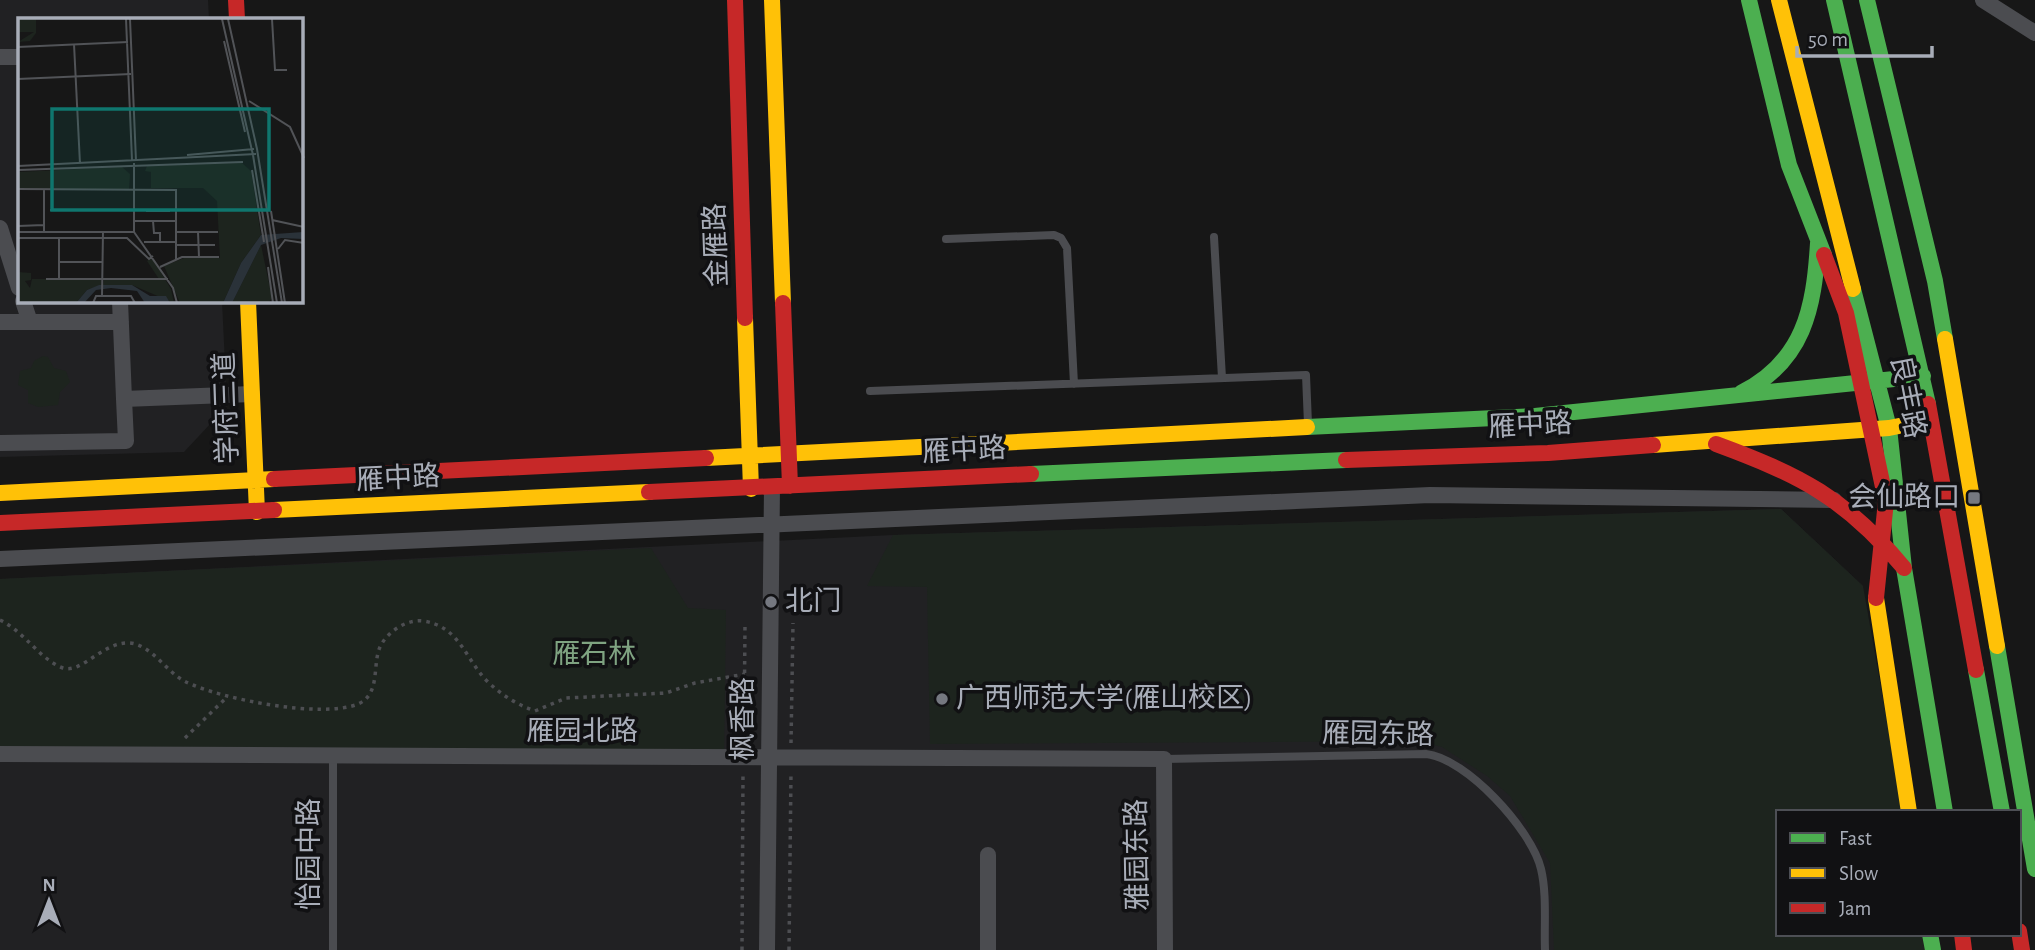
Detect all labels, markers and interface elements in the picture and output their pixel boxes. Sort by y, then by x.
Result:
scale bar [1797,14,1932,58]
inset map [18,18,303,303]
text: 50 m [1808,29,1848,50]
street label: 金雁路 [700,203,732,288]
street label: 学府三道 [209,352,243,465]
street label: 良丰路 [1885,353,1931,441]
street label: 雁中路 [1487,408,1573,442]
street label: 雁中路 [921,433,1007,467]
street label: 雁中路 [355,461,441,495]
place label: 会仙路口 [1848,482,1960,512]
marker: 会仙路口 [1966,490,1982,506]
place label: 北门 [785,586,841,616]
marker: 北门 [763,594,779,610]
park label: 雁石林 [552,639,636,669]
street label: 枫香路 [728,677,758,761]
place label: 广西师范大学(雁山校区) [956,683,1253,713]
marker: 广西师范大学(雁山校区) [934,691,950,707]
street label: 雁园北路 [526,716,638,746]
street label: 雁园东路 [1322,718,1434,750]
street label: 怡园中路 [294,798,324,910]
street label: 雅园东路 [1121,799,1153,911]
legend [1776,810,2021,936]
text: Fast [1839,828,1872,849]
text: Slow [1839,863,1878,884]
north arrow [14,866,84,936]
text: N [42,876,56,895]
text: Jam [1839,898,1871,919]

